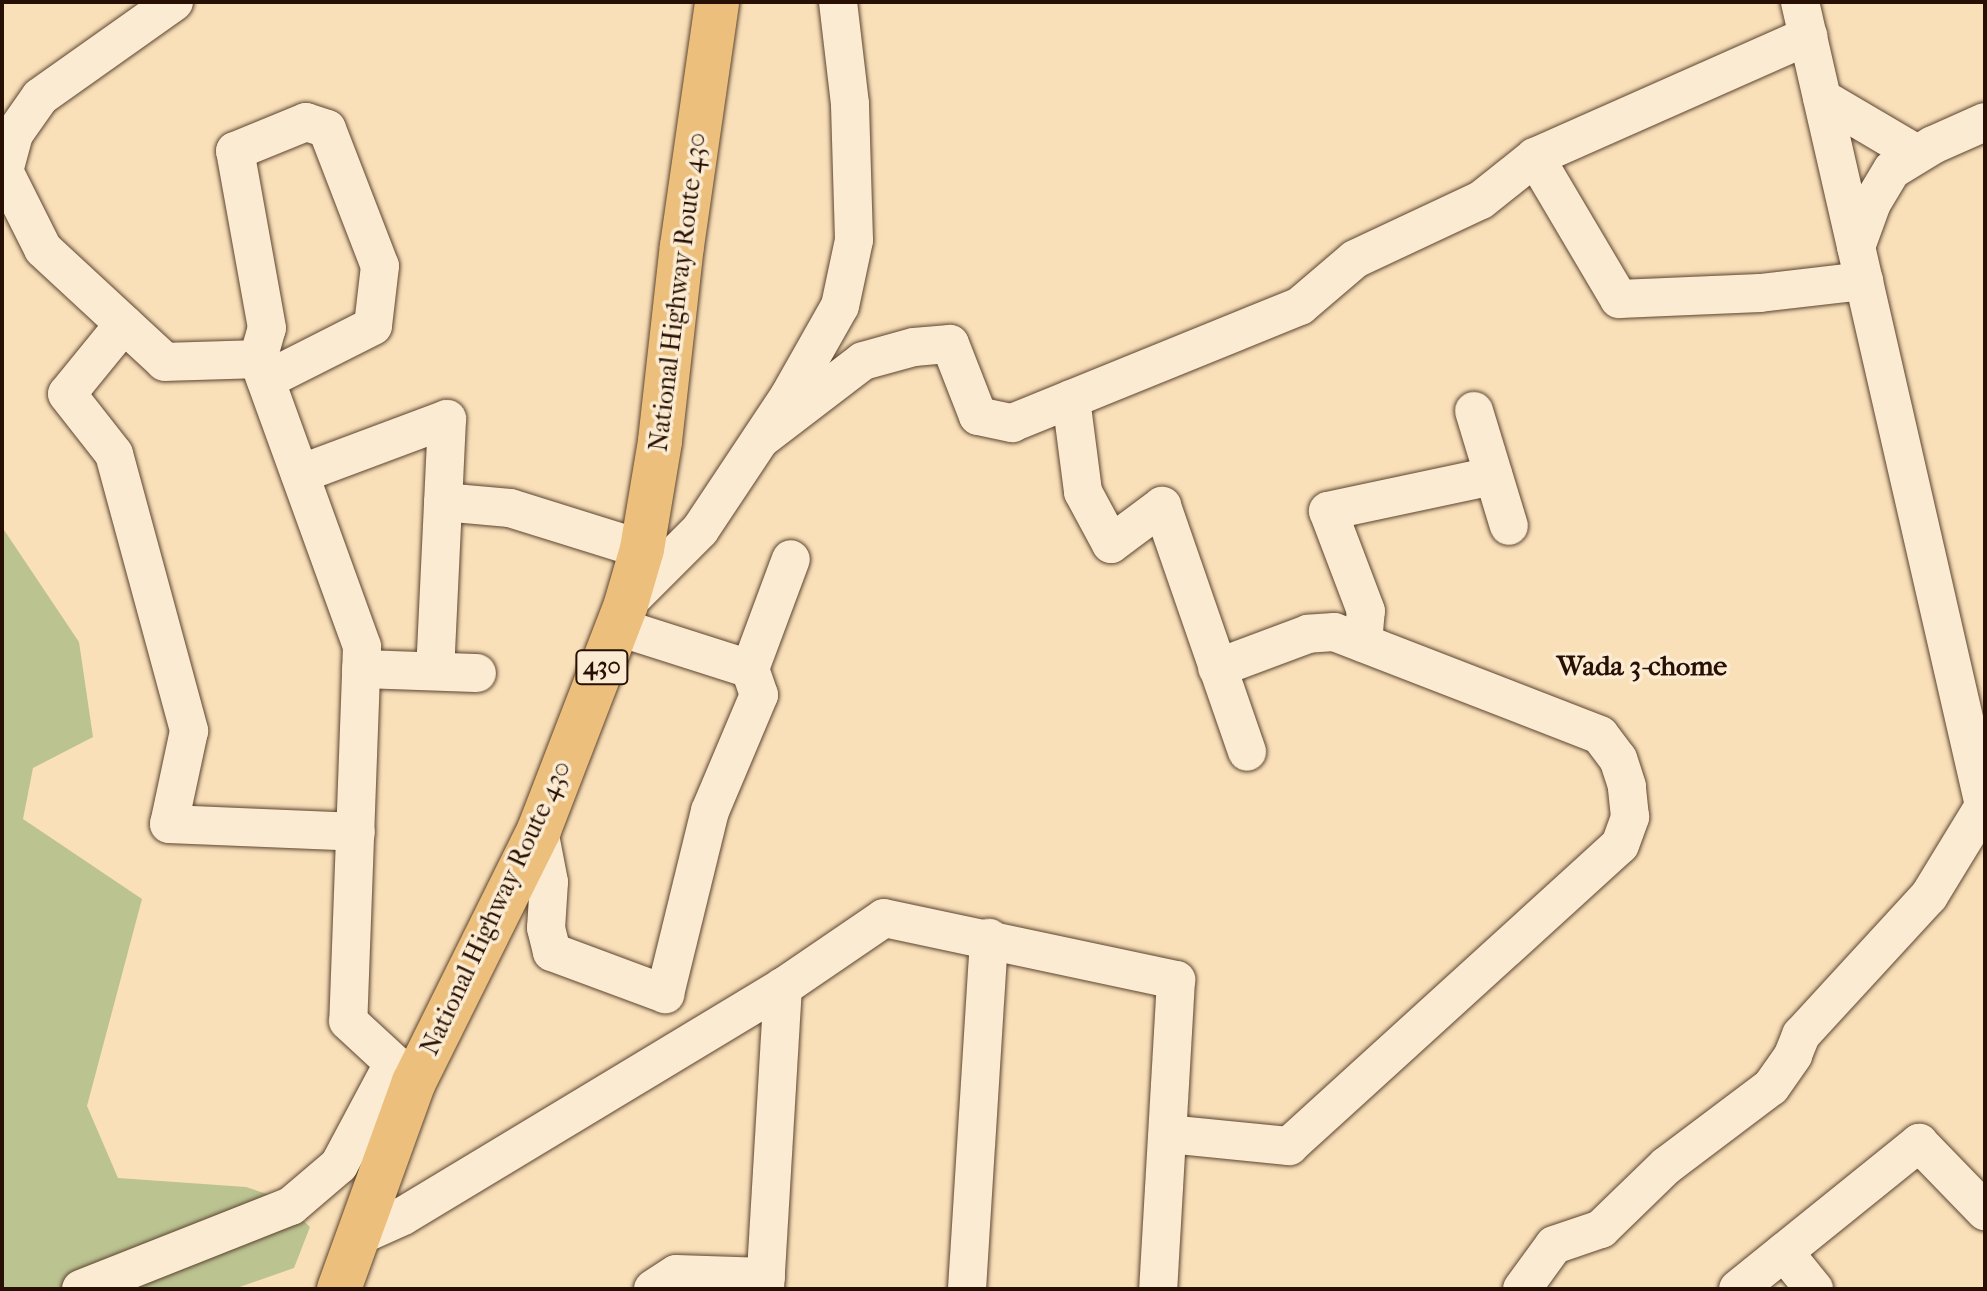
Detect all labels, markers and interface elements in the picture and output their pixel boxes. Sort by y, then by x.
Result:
street label: National Highway Route 430 [643,131,713,453]
road number: 430 [574,647,630,687]
district label: Wada 3-chome [1557,649,1727,683]
street label: National Highway Route 430 [414,756,578,1060]

